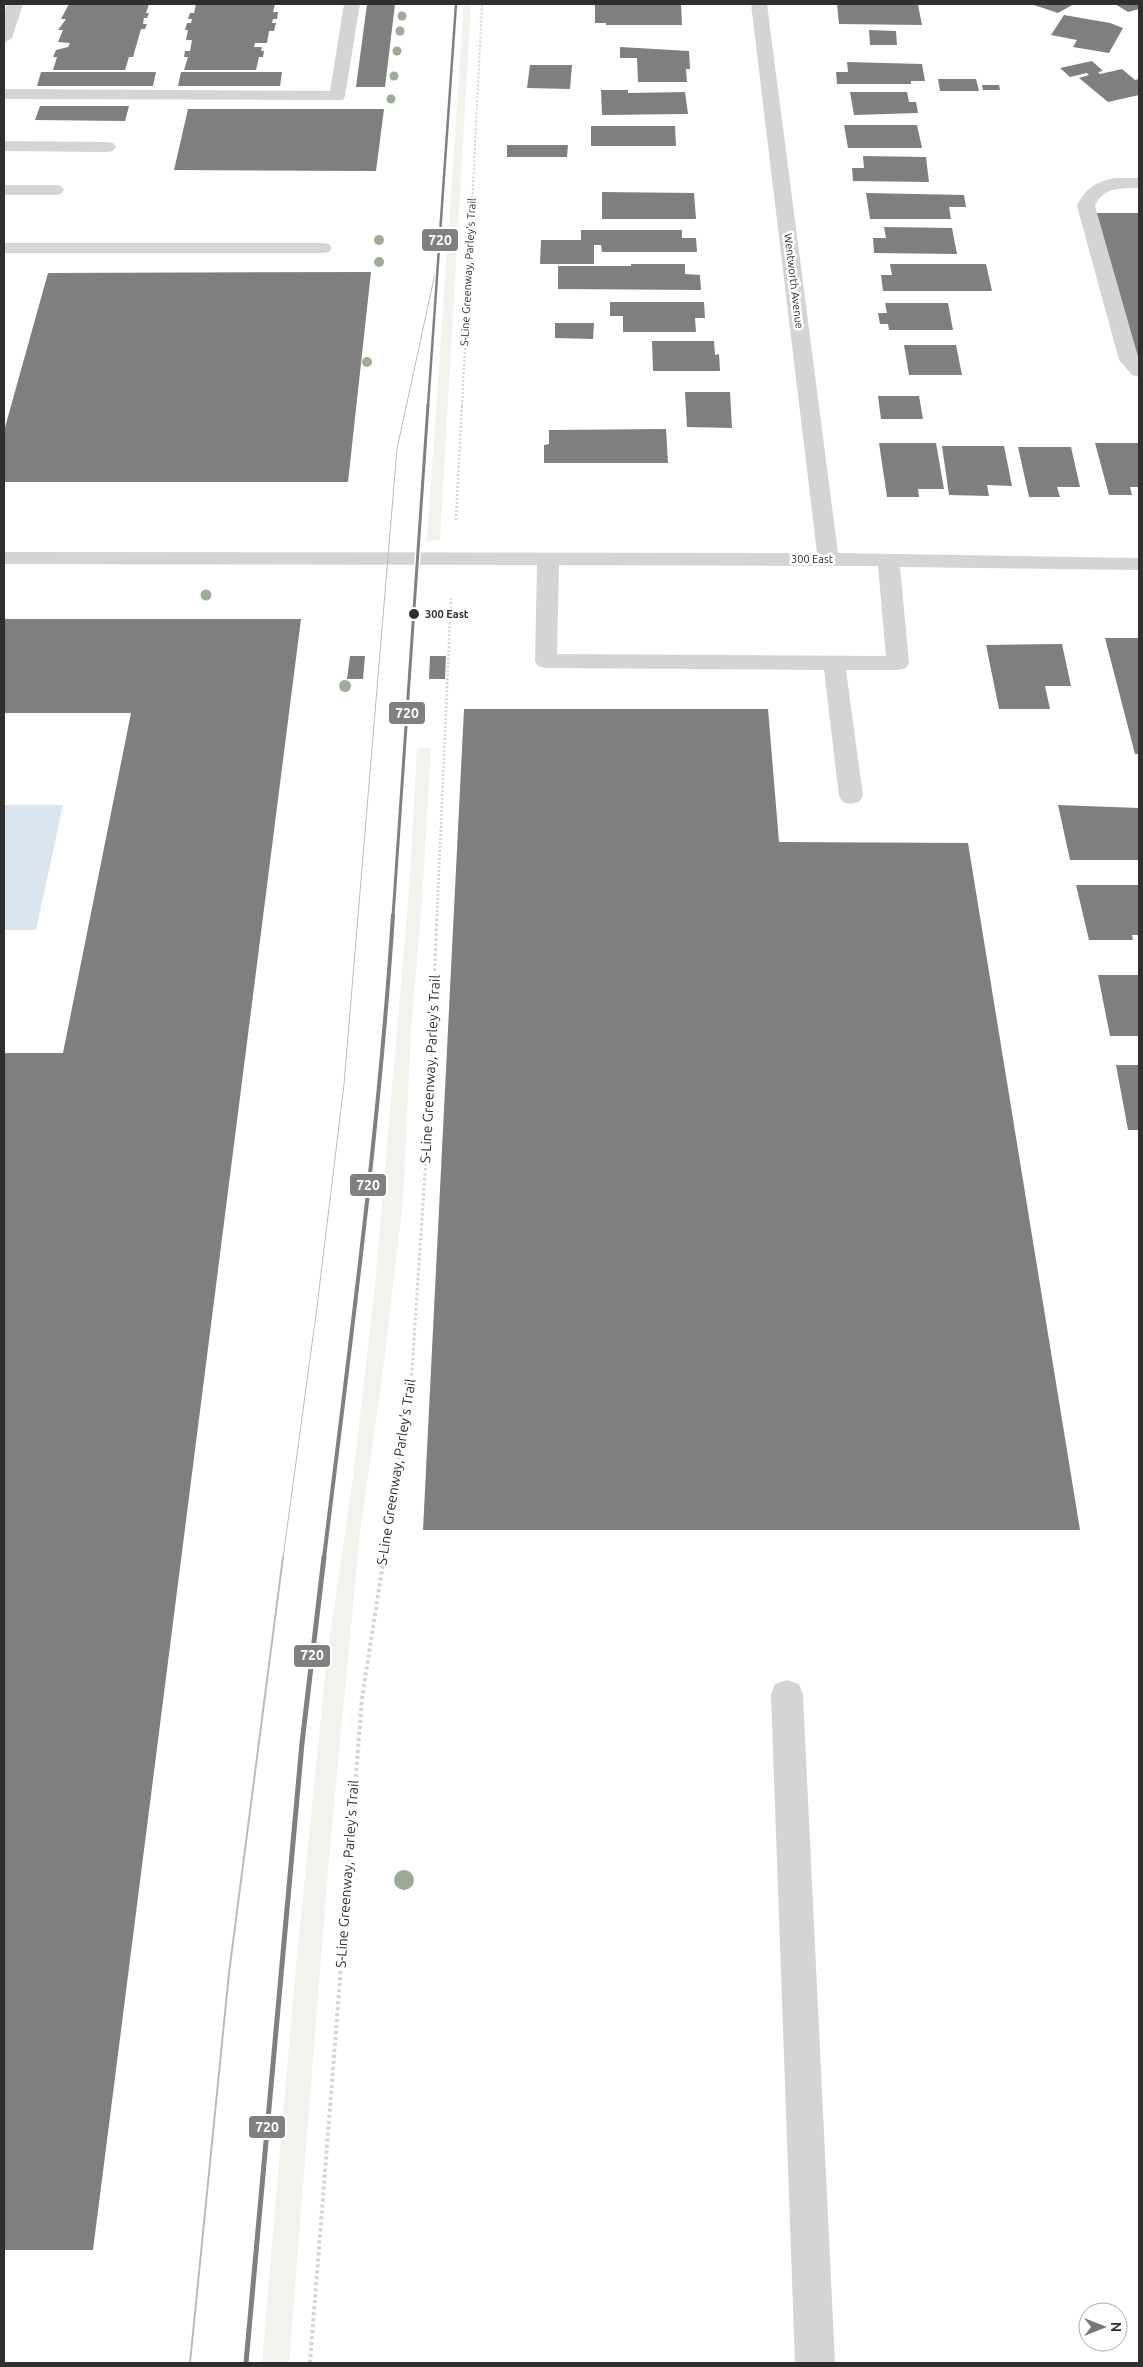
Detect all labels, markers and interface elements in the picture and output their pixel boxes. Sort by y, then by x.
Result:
street label: S-Line Greenway, Parley's Trail [458,198,478,346]
line badge: 720 [421,228,459,252]
text: 720 [428,232,452,248]
street label: Wentworth Avenue [782,233,806,329]
street label: 300 East [791,553,834,565]
marker: 300 East [407,607,421,621]
place label: 300 East [425,608,469,620]
line badge: 720 [388,701,426,725]
text: 720 [395,705,419,721]
street label: S-Line Greenway, Parley's Trail [417,974,443,1164]
line badge: 720 [349,1173,387,1197]
text: 720 [356,1177,380,1193]
street label: S-Line Greenway, Parley's Trail [373,1377,419,1566]
line badge: 720 [293,1644,331,1668]
text: 720 [300,1647,324,1663]
street label: S-Line Greenway, Parley's Trail [332,1779,362,1969]
line badge: 720 [248,2115,286,2139]
text: 720 [255,2119,279,2135]
north arrow [1078,2302,1128,2352]
text: N [1108,2322,1124,2332]

